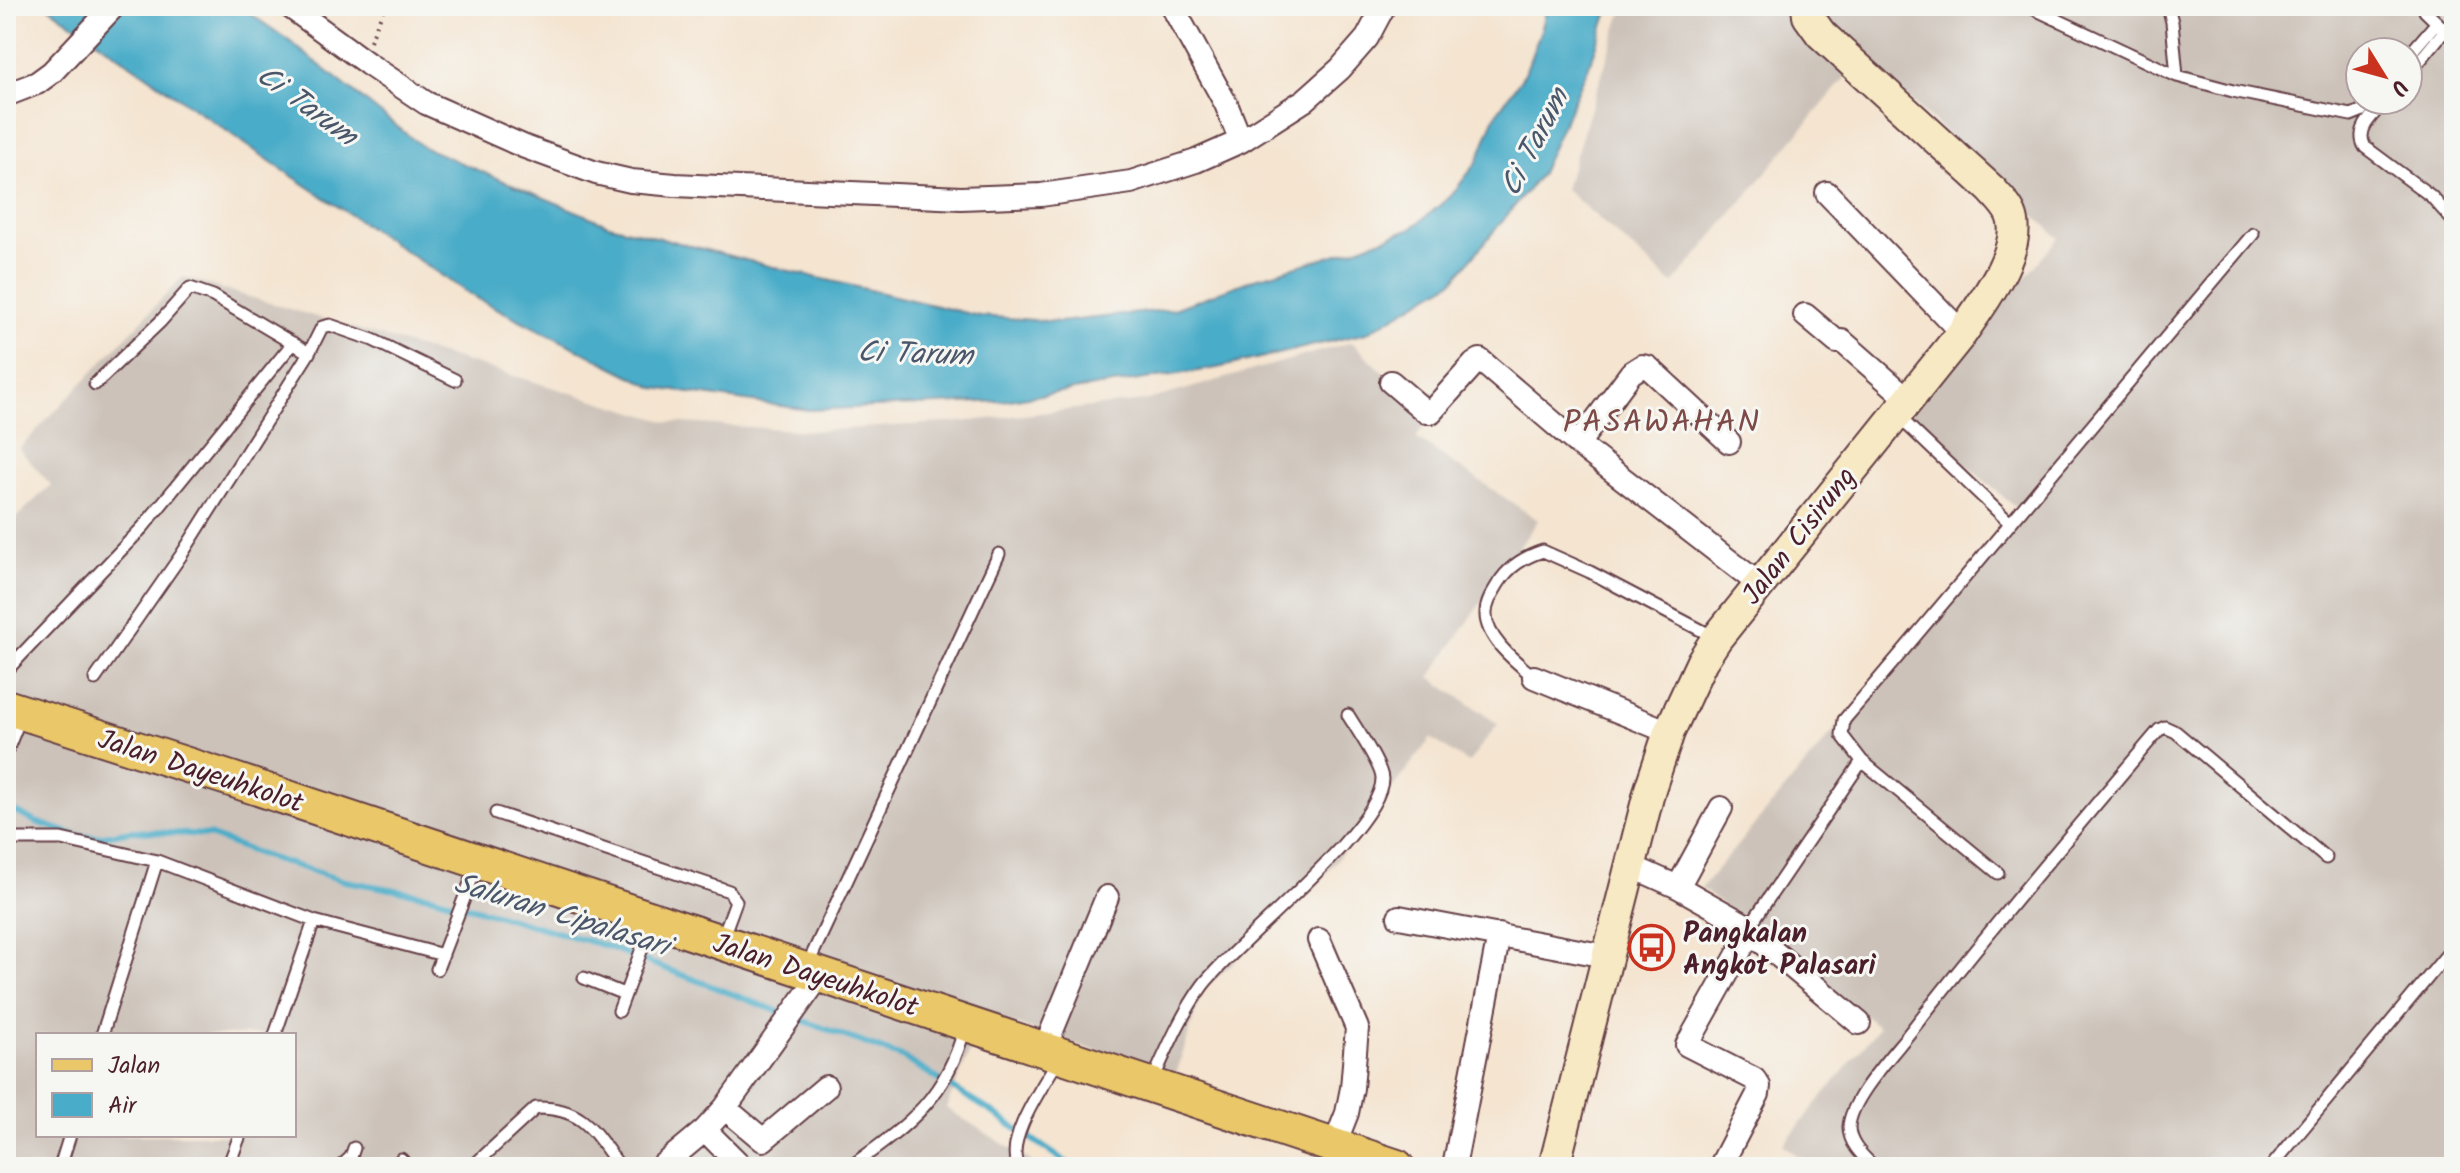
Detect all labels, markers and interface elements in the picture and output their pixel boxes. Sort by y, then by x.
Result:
north arrow [2344,36,2424,116]
water label: Ci Tarum [245,53,368,161]
text: U [2380,71,2416,102]
water label: Ci Tarum [1488,79,1584,205]
water label: Ci Tarum [856,329,976,381]
district label: PASAWAHAN [1563,398,1761,449]
street label: Jalan Cisirung [1731,458,1869,616]
street label: Jalan Dayeuhkolot [92,718,310,827]
water label: Saluran Cipalasari [448,860,680,973]
place label: Pangkalan Angkot Palasari [1683,912,1876,989]
street label: Jalan Dayeuhkolot [707,922,925,1031]
bus stop icon: Pangkalan Angkot Palasari [1628,924,1676,972]
legend [36,1033,296,1137]
text: Jalan [108,1047,160,1086]
text: Air [108,1087,138,1126]

